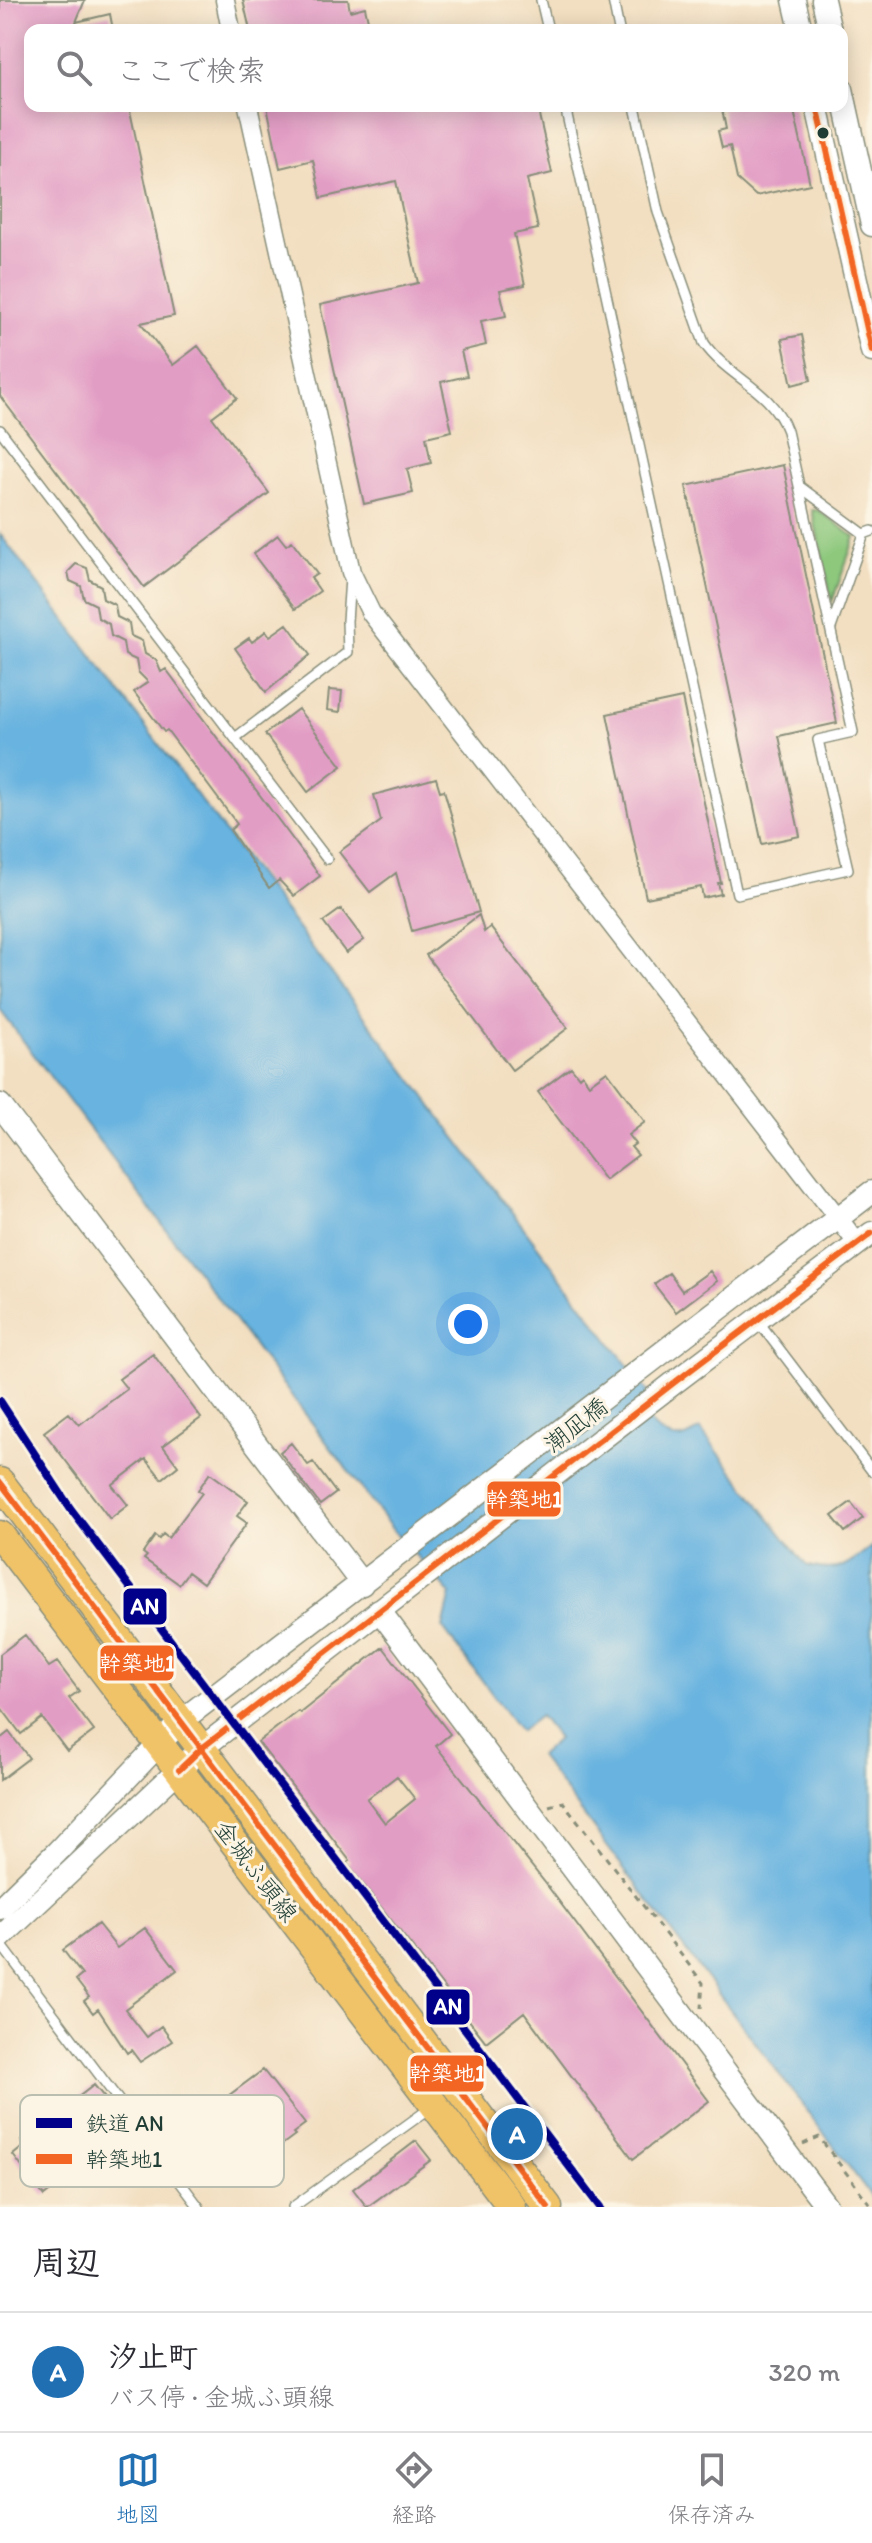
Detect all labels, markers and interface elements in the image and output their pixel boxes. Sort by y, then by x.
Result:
search box [24,24,848,112]
icon: search [52,46,96,90]
text: ここで検索 [116,52,266,89]
unlabelled marker [815,125,831,141]
your location [448,1304,488,1344]
street label: 潮凪橋 [538,1391,613,1458]
line badge: 幹築地1 [486,1480,562,1518]
text: 幹築地1 [486,1486,563,1513]
line badge: AN [122,1587,168,1626]
text: AN [130,1593,159,1620]
line badge: 幹築地1 [99,1644,175,1682]
text: 幹築地1 [99,1650,176,1677]
street label: 金城ふ頭線 [209,1814,304,1927]
line badge: AN [425,1988,471,2026]
text: AN [433,1993,462,2020]
line badge: 幹築地1 [409,2054,485,2093]
text: 幹築地1 [409,2060,486,2087]
legend [20,2095,284,2187]
pin: A [491,2104,543,2164]
text: 鉄道 AN [86,2110,164,2137]
text: 幹築地1 [86,2146,162,2173]
text: 周辺 [32,2242,100,2283]
text: 汐止町 [108,2338,198,2375]
text: A [50,2356,66,2388]
text: 320 m [768,2356,840,2388]
text: バス停 · 金城ふ頭線 [108,2381,334,2413]
tab: 地図 [116,2448,160,2528]
tab: 経路 [392,2448,436,2528]
tab: 保存済み [668,2448,756,2528]

